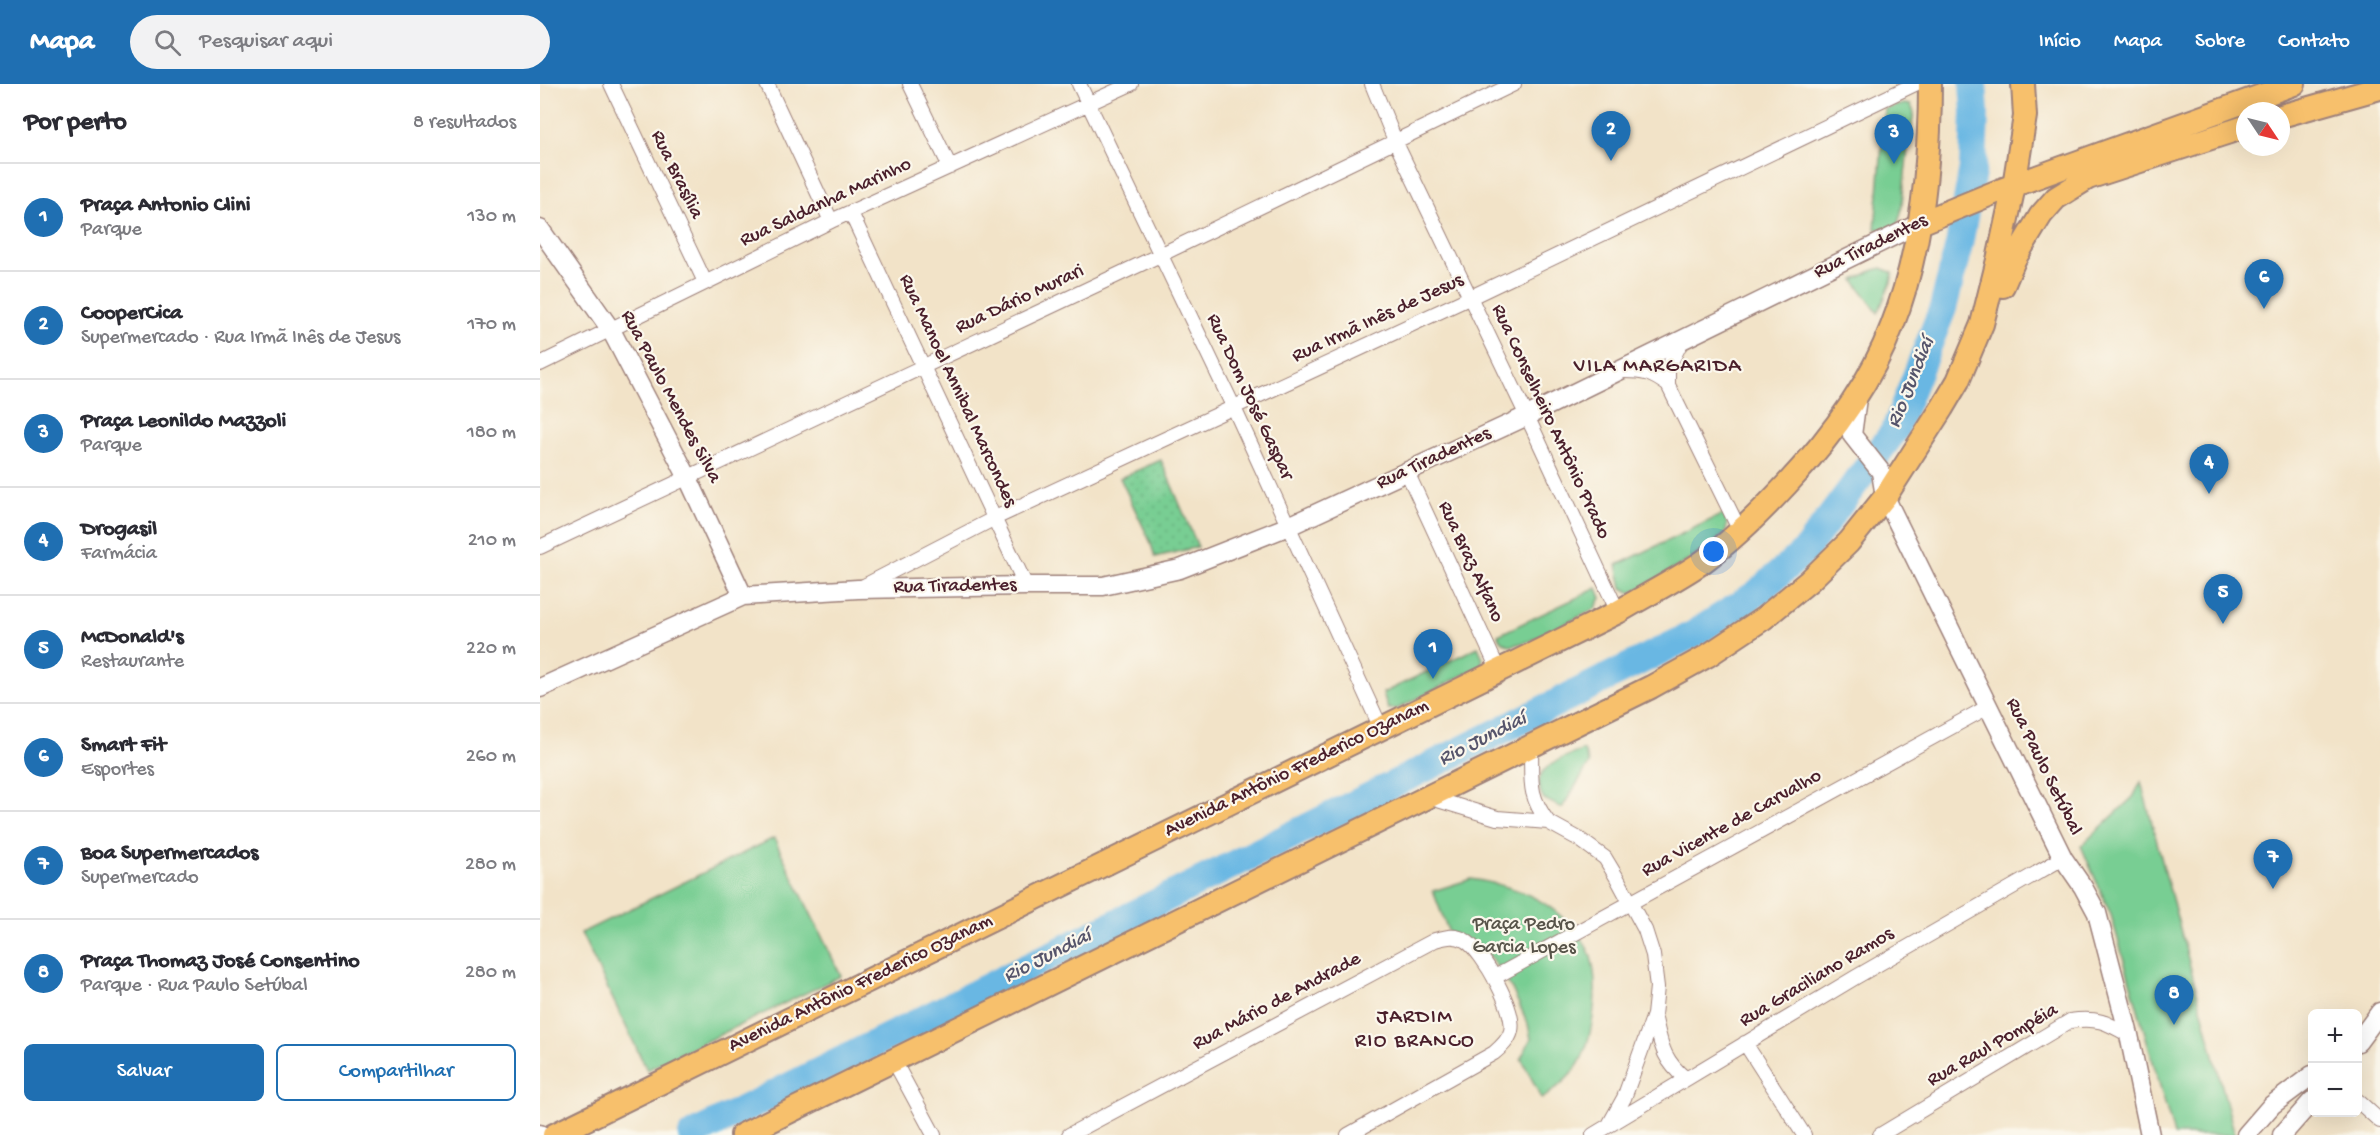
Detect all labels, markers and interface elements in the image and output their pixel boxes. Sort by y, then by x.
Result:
search box [130,15,550,69]
text: Mapa [30,26,94,59]
icon: search [151,26,184,59]
text: Pesquisar aqui [199,29,333,55]
text: Início [2039,30,2081,55]
text: Mapa [2114,30,2162,55]
text: Sobre [2195,30,2245,55]
text: Contato [2278,30,2350,55]
north arrow [2236,102,2290,156]
text: Por perto [24,108,127,139]
text: 8 resultados [413,112,516,135]
pin: 2 [1592,112,1630,161]
pin: 3 [1874,115,1914,164]
street label: Rua Brasília [645,127,708,224]
street label: Rua Saldanha Marinho [737,153,915,253]
text: Praça Antonio Clini [81,193,250,219]
text: 1 [39,206,48,229]
text: 130 m [467,206,516,229]
street label: Rua Tiradentes [1811,209,1932,284]
text: Parque [81,219,142,242]
street label: Rua Dário Murari [952,260,1088,340]
pin: 6 [2244,260,2284,309]
street label: Rua Irmã Inês de Jesus [1289,269,1468,369]
street label: Rua Manoel Annibal Marcondes [893,271,1021,512]
text: CooperCica [81,301,182,327]
street label: Rua Conselheiro Antônio Prado [1485,301,1615,543]
street label: Rua Paulo Mendes Silva [615,307,726,488]
street label: Rua Dom José Gaspar [1200,310,1298,485]
text: 2 [39,314,48,337]
text: 170 m [467,314,516,337]
text: Supermercado · Rua Irmã Inês de Jesus [81,327,400,350]
water label: Rio Jundiaí [1883,330,1943,432]
district label: VILA MARGARIDA [1573,355,1742,380]
text: Praça Leonildo Mazzoli [81,409,286,435]
text: 3 [38,422,49,445]
text: 180 m [467,422,516,445]
street label: Rua Tiradentes [1373,422,1495,495]
text: Parque [81,435,142,458]
pin: 4 [2190,444,2228,494]
street label: Rua Braz Alfano [1432,498,1508,626]
text: Drogasil [81,517,157,543]
text: 4 [39,530,48,553]
text: 210 m [468,530,516,553]
your location [1699,537,1728,566]
text: Farmácia [81,543,157,566]
street label: Rua Tiradentes [893,574,1017,600]
pin: 5 [2204,574,2242,624]
text: McDonald's [81,625,184,651]
pin: 1 [1414,630,1452,679]
text: 5 [38,638,49,661]
text: 220 m [466,638,516,661]
text: Restaurante [81,651,184,674]
street label: Avenida Antônio Frederico Ozanam [1161,695,1433,843]
street label: Rua Paulo Setúbal [2000,695,2086,839]
water label: Rio Jundiaí [1435,705,1535,773]
text: Smart Fit [81,733,166,759]
text: 6 [38,746,49,769]
text: 260 m [466,746,516,769]
text: Esportes [81,759,154,782]
street label: Rua Vicente de Carvalho [1638,765,1826,883]
pin: 7 [2254,840,2292,889]
text: Boa Supermercados [81,841,258,867]
text: 7 [38,854,49,877]
text: 280 m [465,854,516,877]
text: Supermercado [81,867,199,890]
street label: Avenida Antônio Frederico Ozanam [725,910,997,1058]
park label: Praça Pedro Garcia Lopes [1472,914,1576,960]
water label: Rio Jundiaí [1000,922,1100,990]
street label: Rua Graciliano Ramos [1736,923,1899,1033]
street label: Rua Mário de Andrade [1189,948,1366,1056]
text: Praça Thomaz José Consentino [81,949,360,975]
text: 8 [38,962,49,985]
text: 280 m [465,962,516,985]
text: Parque · Rua Paulo Setúbal [81,975,308,998]
pin: 8 [2154,976,2194,1025]
street label: Rua Raul Pompéia [1924,999,2063,1093]
district label: JARDIM RIO BRANCO [1355,1006,1475,1055]
map controls [2308,1009,2362,1117]
button: + [2308,1009,2362,1063]
button: Salvar [24,1044,264,1101]
button: Compartilhar [276,1044,516,1101]
button: − [2308,1063,2362,1117]

